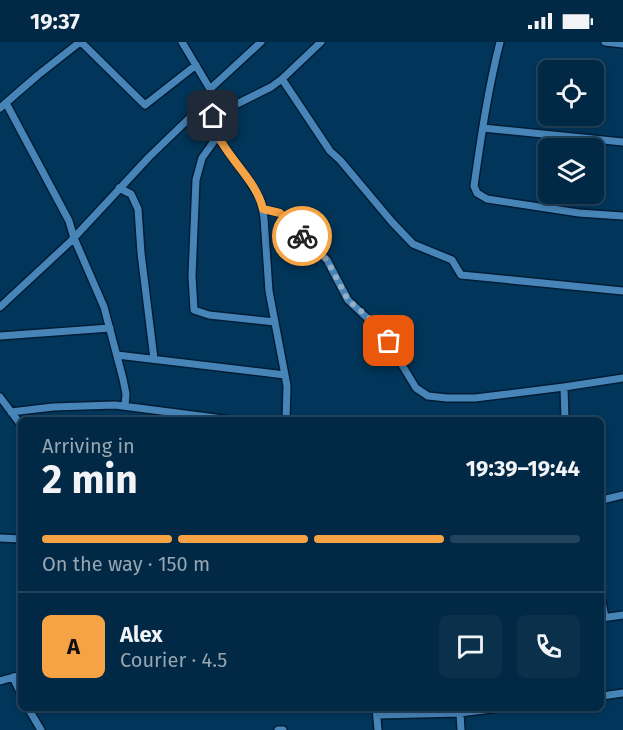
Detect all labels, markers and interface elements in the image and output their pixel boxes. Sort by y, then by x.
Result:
text: 19:37 [30,8,80,35]
map controls [538,60,604,204]
button: locate [538,60,604,126]
pin [187,90,238,141]
icon: home [196,99,229,132]
button: layers [538,138,604,204]
courier [272,206,332,266]
icon: bike [286,220,319,253]
pin [363,315,414,366]
icon: bag [372,324,405,357]
text: Arriving in [42,434,135,458]
text: 19:39–19:44 [466,455,580,482]
text: 2 min [42,457,138,503]
text: On the way · 150 m [42,552,210,576]
button: chat [439,615,502,678]
button: phone [517,615,580,678]
text: Alex [120,621,163,648]
text: A [67,633,80,660]
text: Courier · 4.5 [120,648,227,672]

